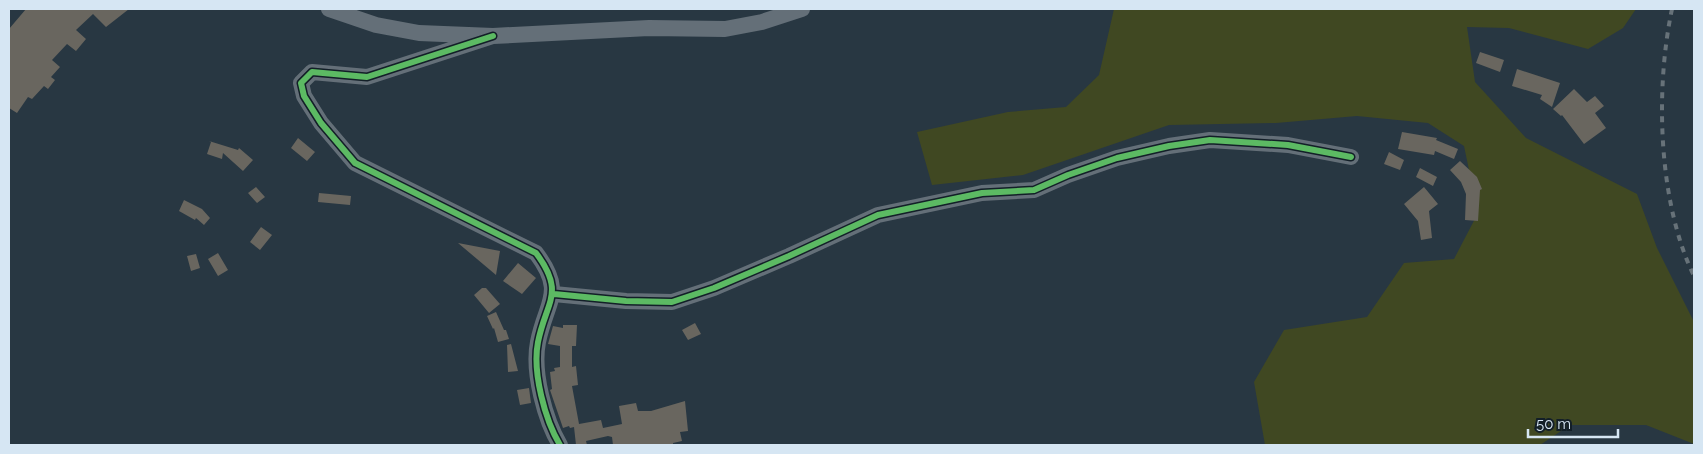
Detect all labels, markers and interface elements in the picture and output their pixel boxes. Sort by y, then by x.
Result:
scale bar [1528,406,1618,438]
text: 50 m [1536,415,1571,433]

